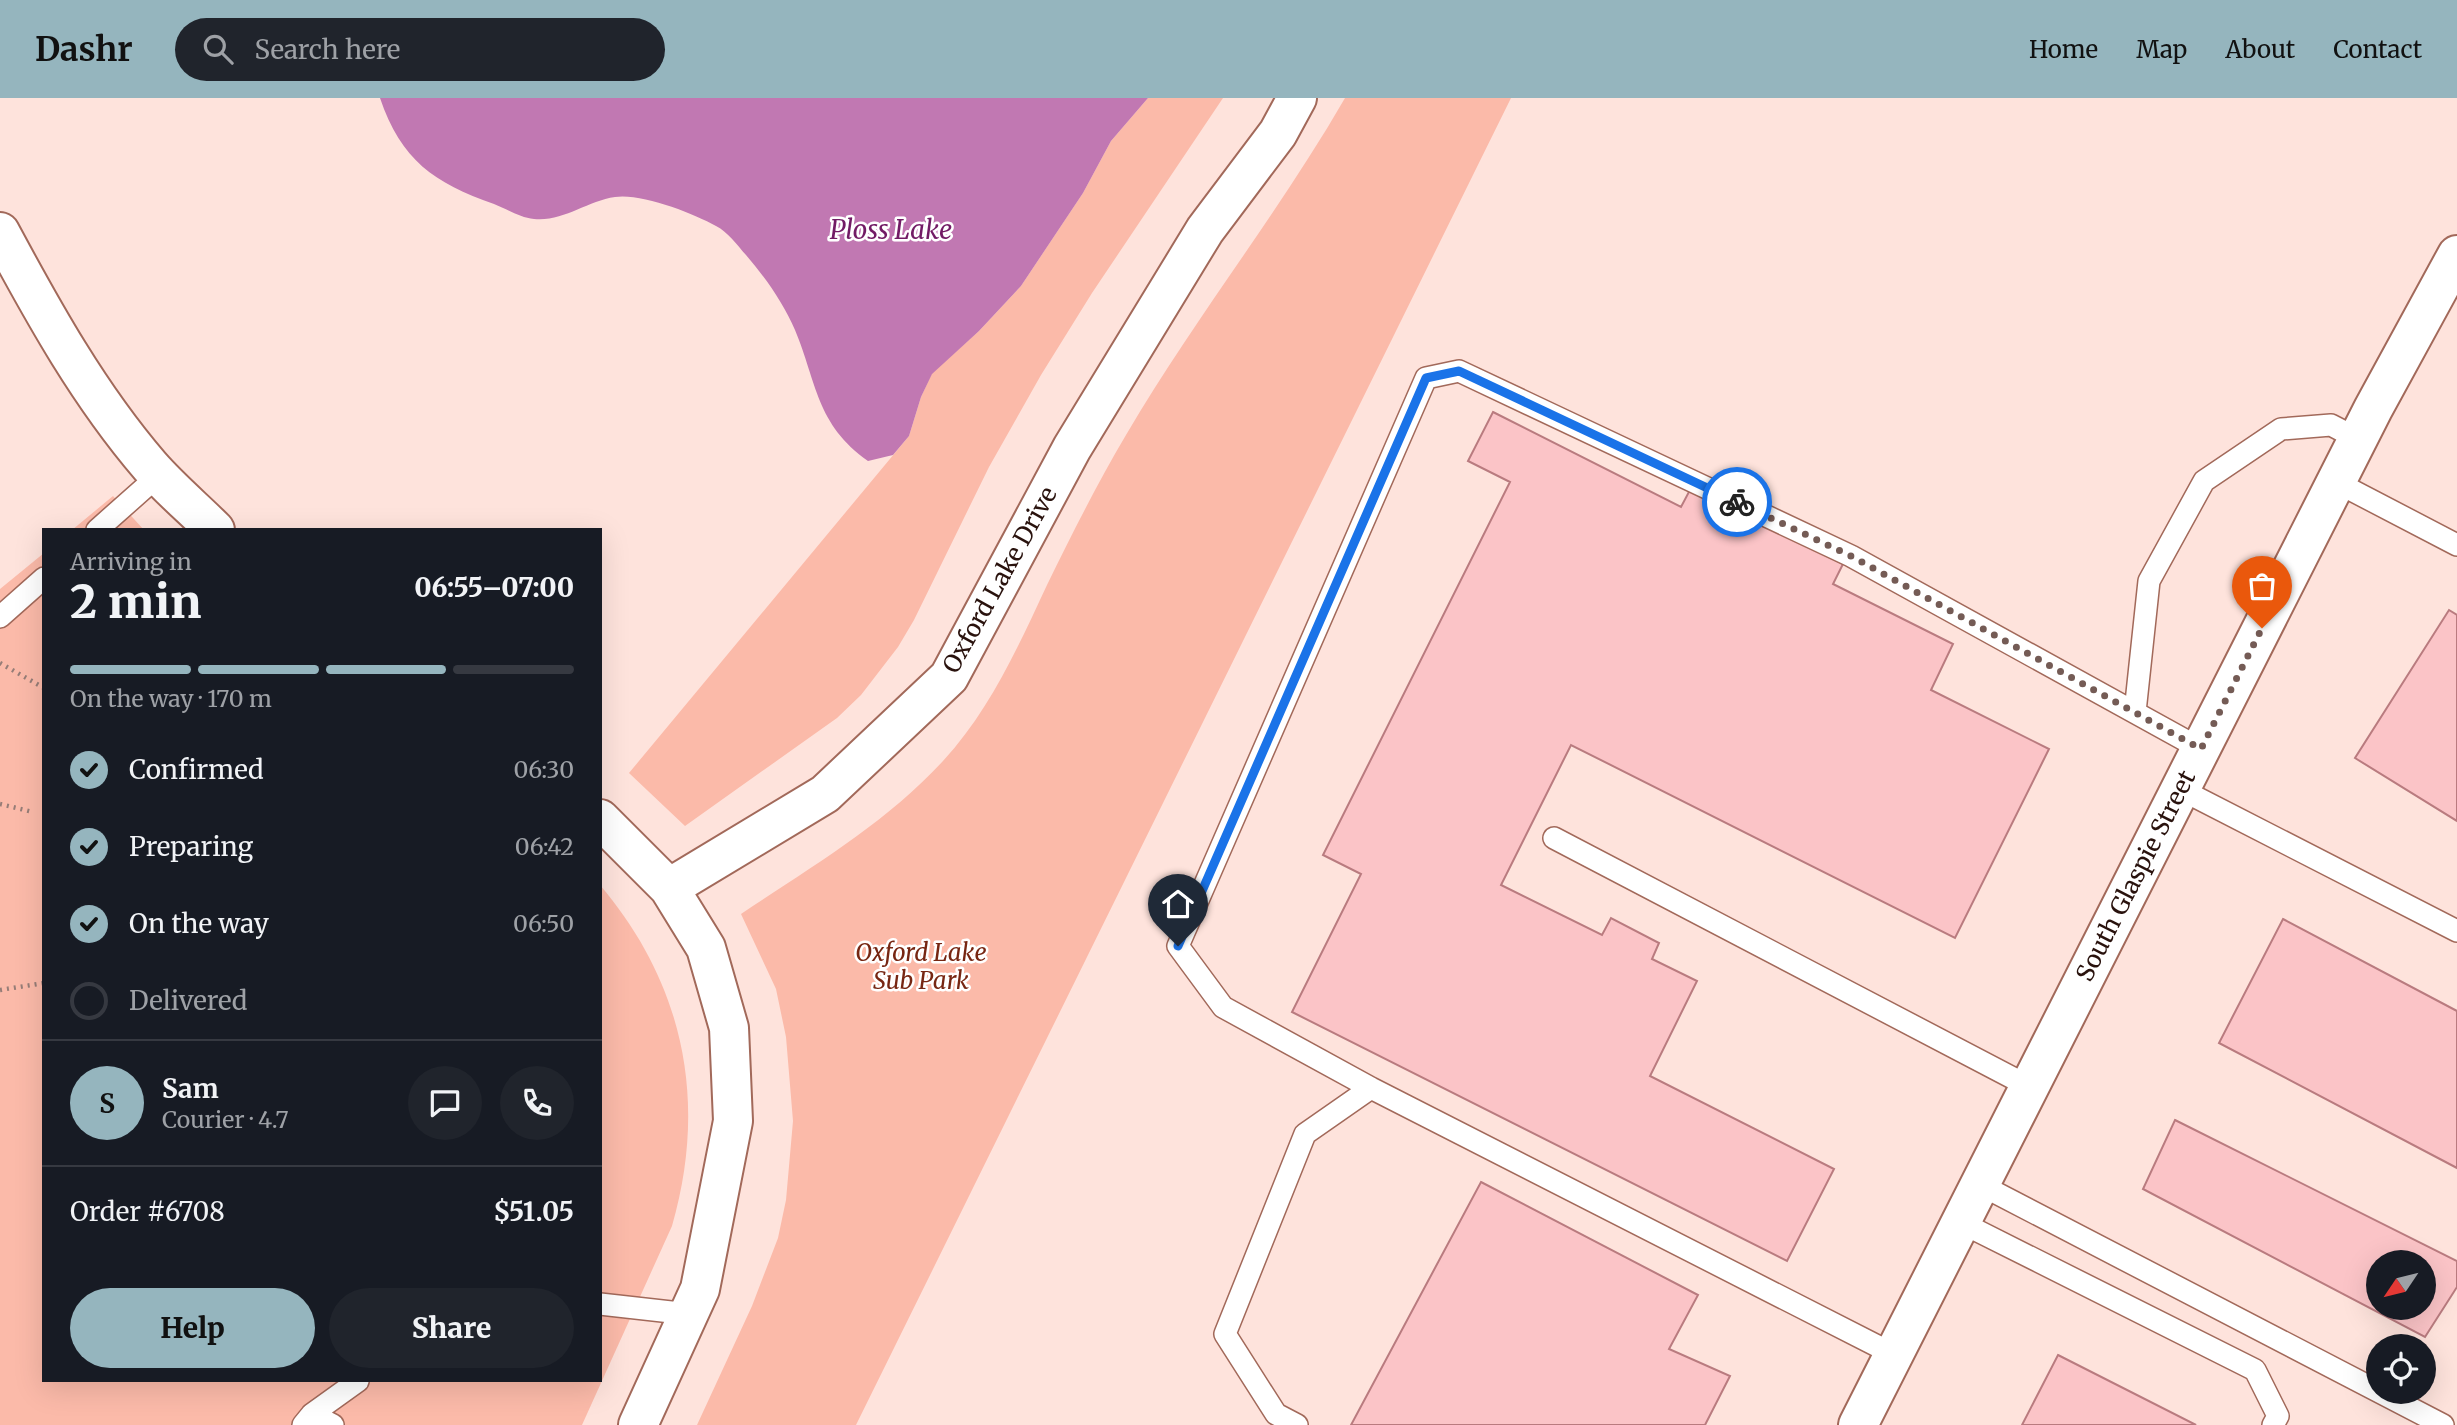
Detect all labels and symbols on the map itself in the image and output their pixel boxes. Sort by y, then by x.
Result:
water label: Ploss Lake [830,213,952,246]
courier [1702,467,1772,537]
street label: Oxford Lake Drive [935,481,1064,678]
pin [2232,556,2292,628]
street label: South Glaspie Street [2069,765,2202,986]
pin [1148,874,1208,946]
park label: Oxford Lake Sub Park [855,937,987,996]
north arrow [2366,1250,2436,1320]

